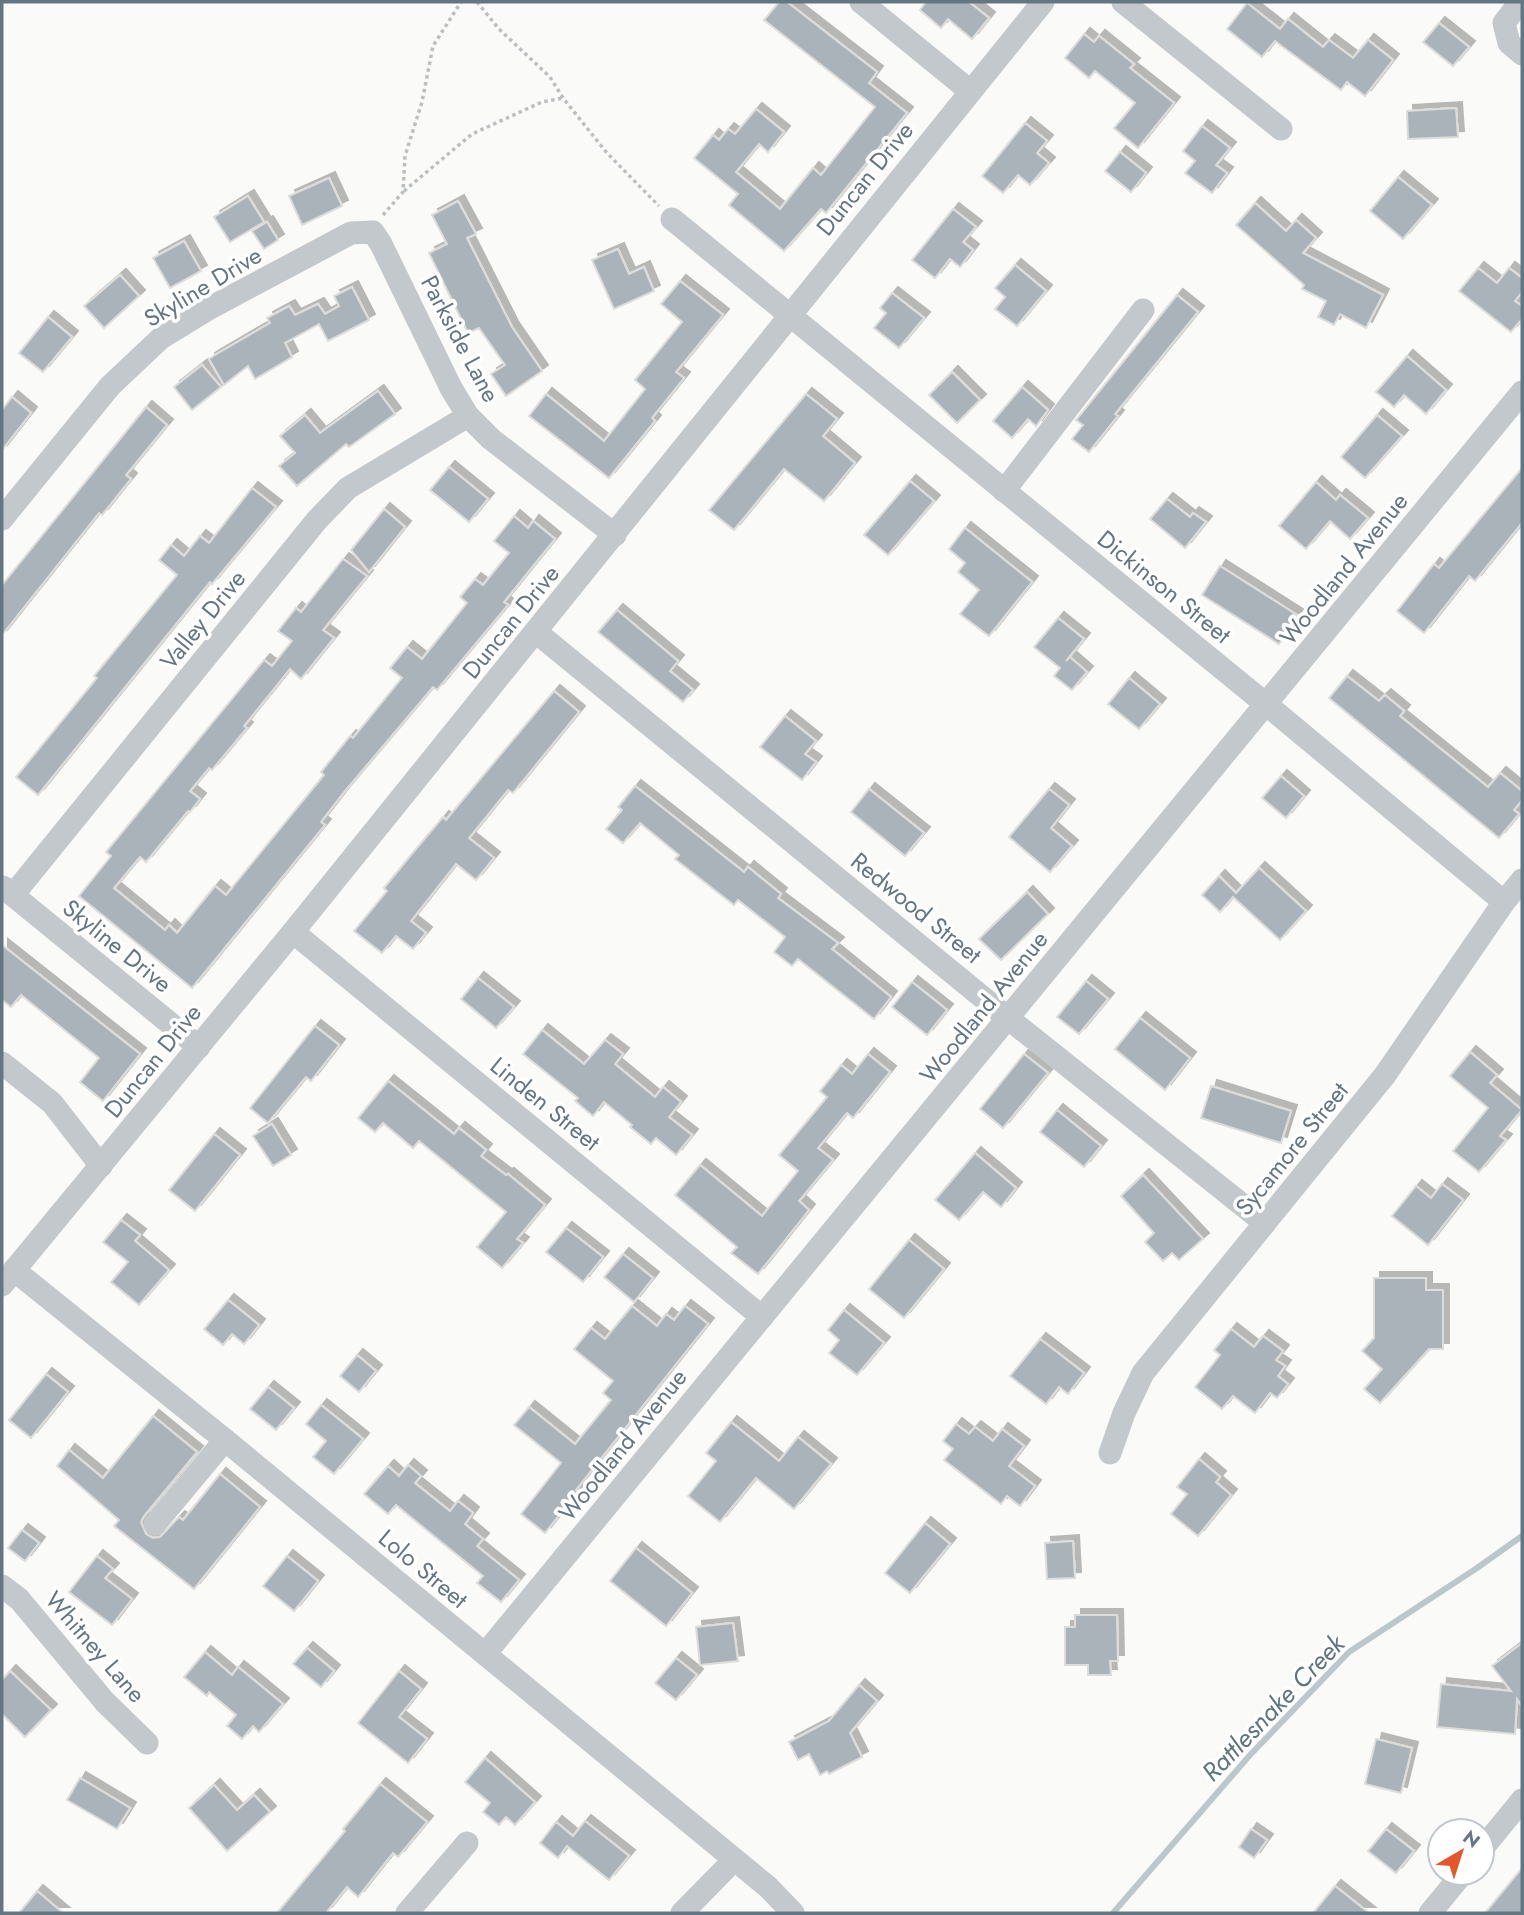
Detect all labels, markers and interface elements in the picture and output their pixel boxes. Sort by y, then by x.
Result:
street label: Duncan Drive [808,114,922,243]
street label: Skyline Drive [137,238,268,336]
street label: Parkside Lane [412,269,509,408]
street label: Woodland Avenue [1271,485,1416,652]
street label: Dickinson Street [1090,522,1239,652]
street label: Duncan Drive [454,557,568,686]
street label: Valley Drive [152,562,254,677]
street label: Redwood Street [843,844,990,972]
street label: Skyline Drive [55,891,180,1001]
street label: Woodland Avenue [911,923,1056,1090]
street label: Duncan Drive [96,996,210,1125]
street label: Linden Street [483,1048,608,1159]
street label: Sycamore Street [1227,1074,1357,1223]
street label: Woodland Avenue [550,1361,695,1528]
street label: Lolo Street [371,1521,476,1617]
street label: Whitney Lane [37,1583,154,1710]
water label: Rattlesnake Creek [1193,1625,1354,1790]
north arrow [1426,1817,1496,1887]
text: N [1457,1824,1486,1854]

